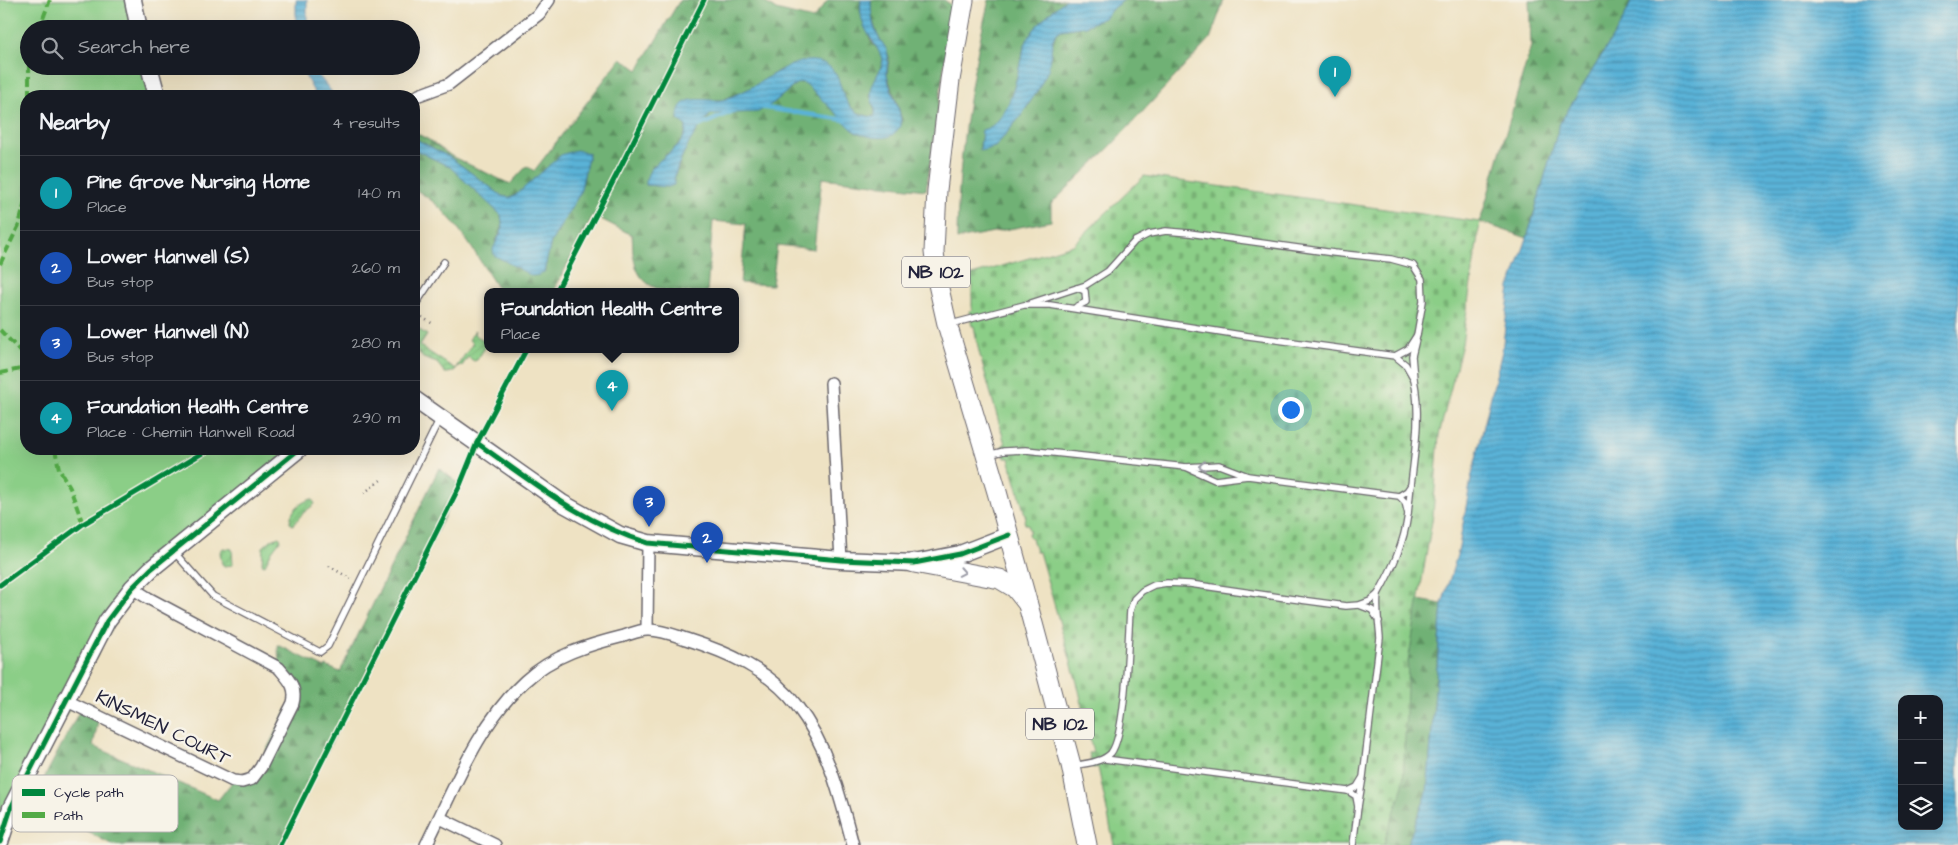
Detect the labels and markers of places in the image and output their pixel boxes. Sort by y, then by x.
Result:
pin: 1 [1319,56,1351,97]
pin: 4 [596,370,628,411]
pin: 3 [633,486,665,527]
pin: 2 [691,522,723,563]

